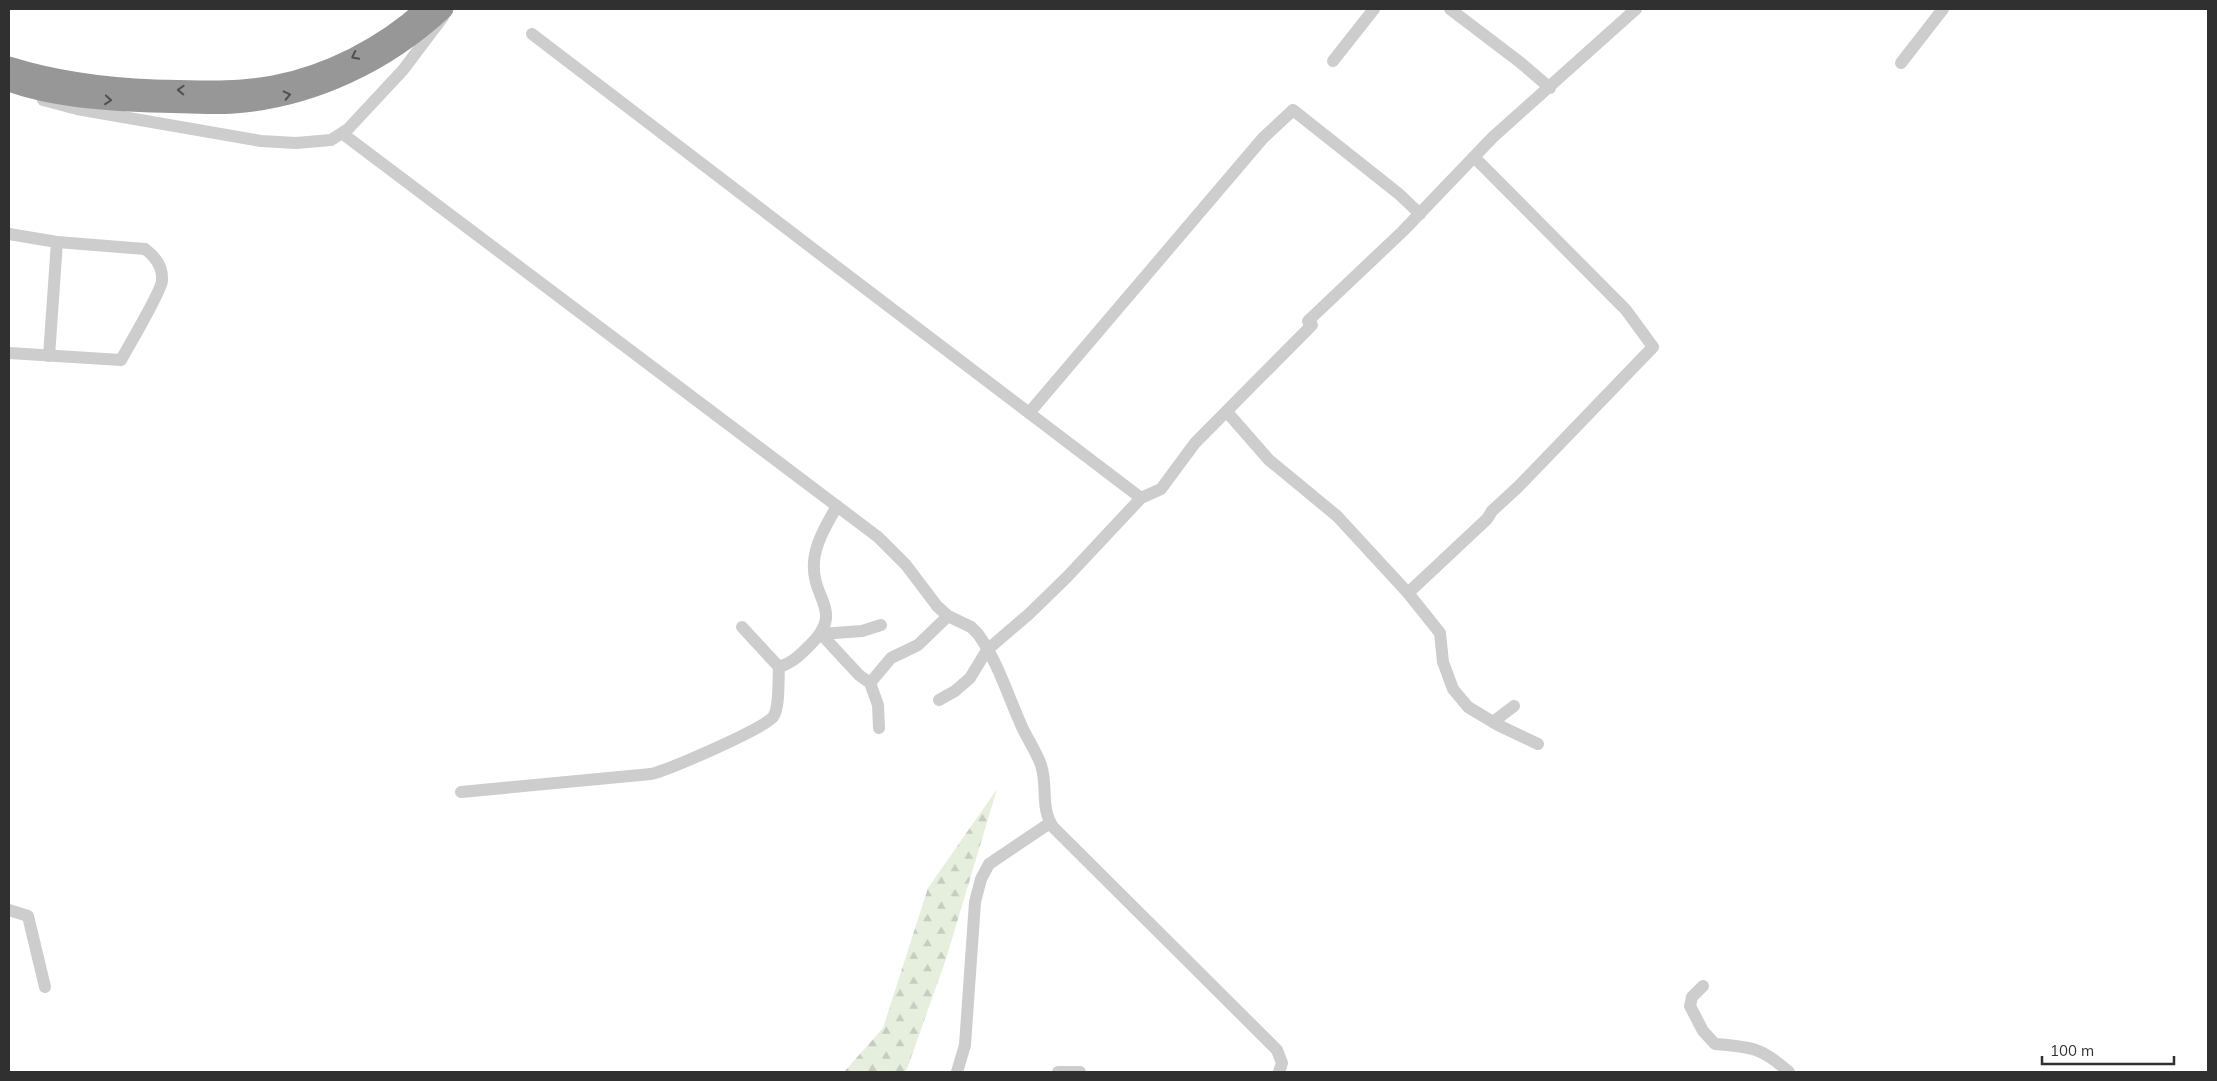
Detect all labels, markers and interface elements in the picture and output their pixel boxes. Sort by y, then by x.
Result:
one-way arrow [351,50,360,60]
one-way arrow [177,84,185,95]
one-way arrow [283,90,292,101]
one-way arrow [104,94,112,105]
scale bar [2042,1034,2174,1066]
text: 100 m [2050,1041,2094,1060]

